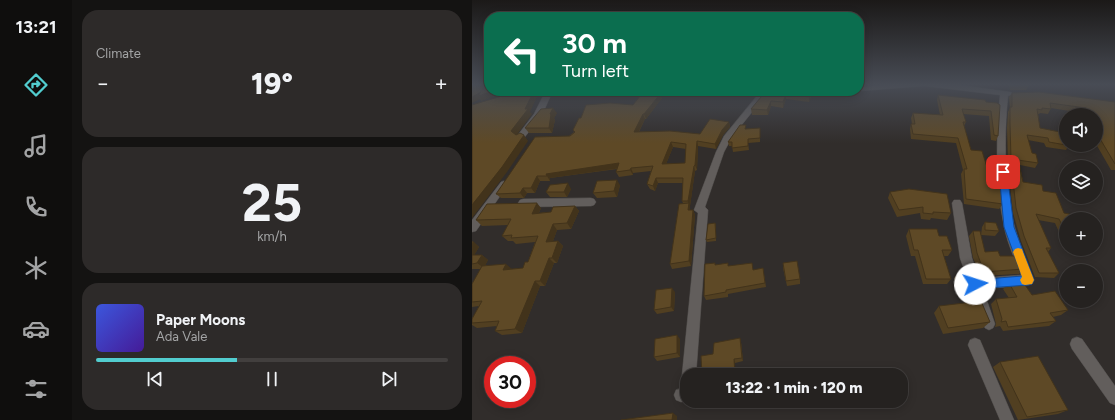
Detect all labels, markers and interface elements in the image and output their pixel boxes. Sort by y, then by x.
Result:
text: 13:21 [15,16,57,38]
text: 30 m [562,26,627,60]
icon: left [496,28,548,80]
text: Climate [96,46,141,61]
text: Turn left [562,60,629,82]
text: 19° [251,65,293,102]
text: − [96,70,110,97]
text: + [434,70,448,97]
icon: directions [22,71,50,99]
map controls [1059,108,1103,308]
button: sound [1059,108,1103,152]
icon: music [22,132,50,160]
pin [986,155,1020,189]
button: layers [1059,160,1103,204]
icon: arrive [992,161,1014,183]
text: 25 [242,172,302,234]
icon: phone [22,193,50,221]
button: + [1059,212,1103,256]
text: km/h [257,229,287,244]
icon: climate [22,254,50,282]
position arrow [954,263,996,305]
button: − [1059,264,1103,308]
text: Paper Moons [156,311,245,329]
icon: car [22,315,50,343]
text: Ada Vale [156,329,207,344]
speed limit sign: 30 [484,356,536,408]
icon: previous [144,368,166,390]
icon: pause [261,368,283,390]
icon: next [378,368,400,390]
icon: filters [22,375,50,403]
text: 13:22 · 1 min · 120 m [726,379,862,397]

